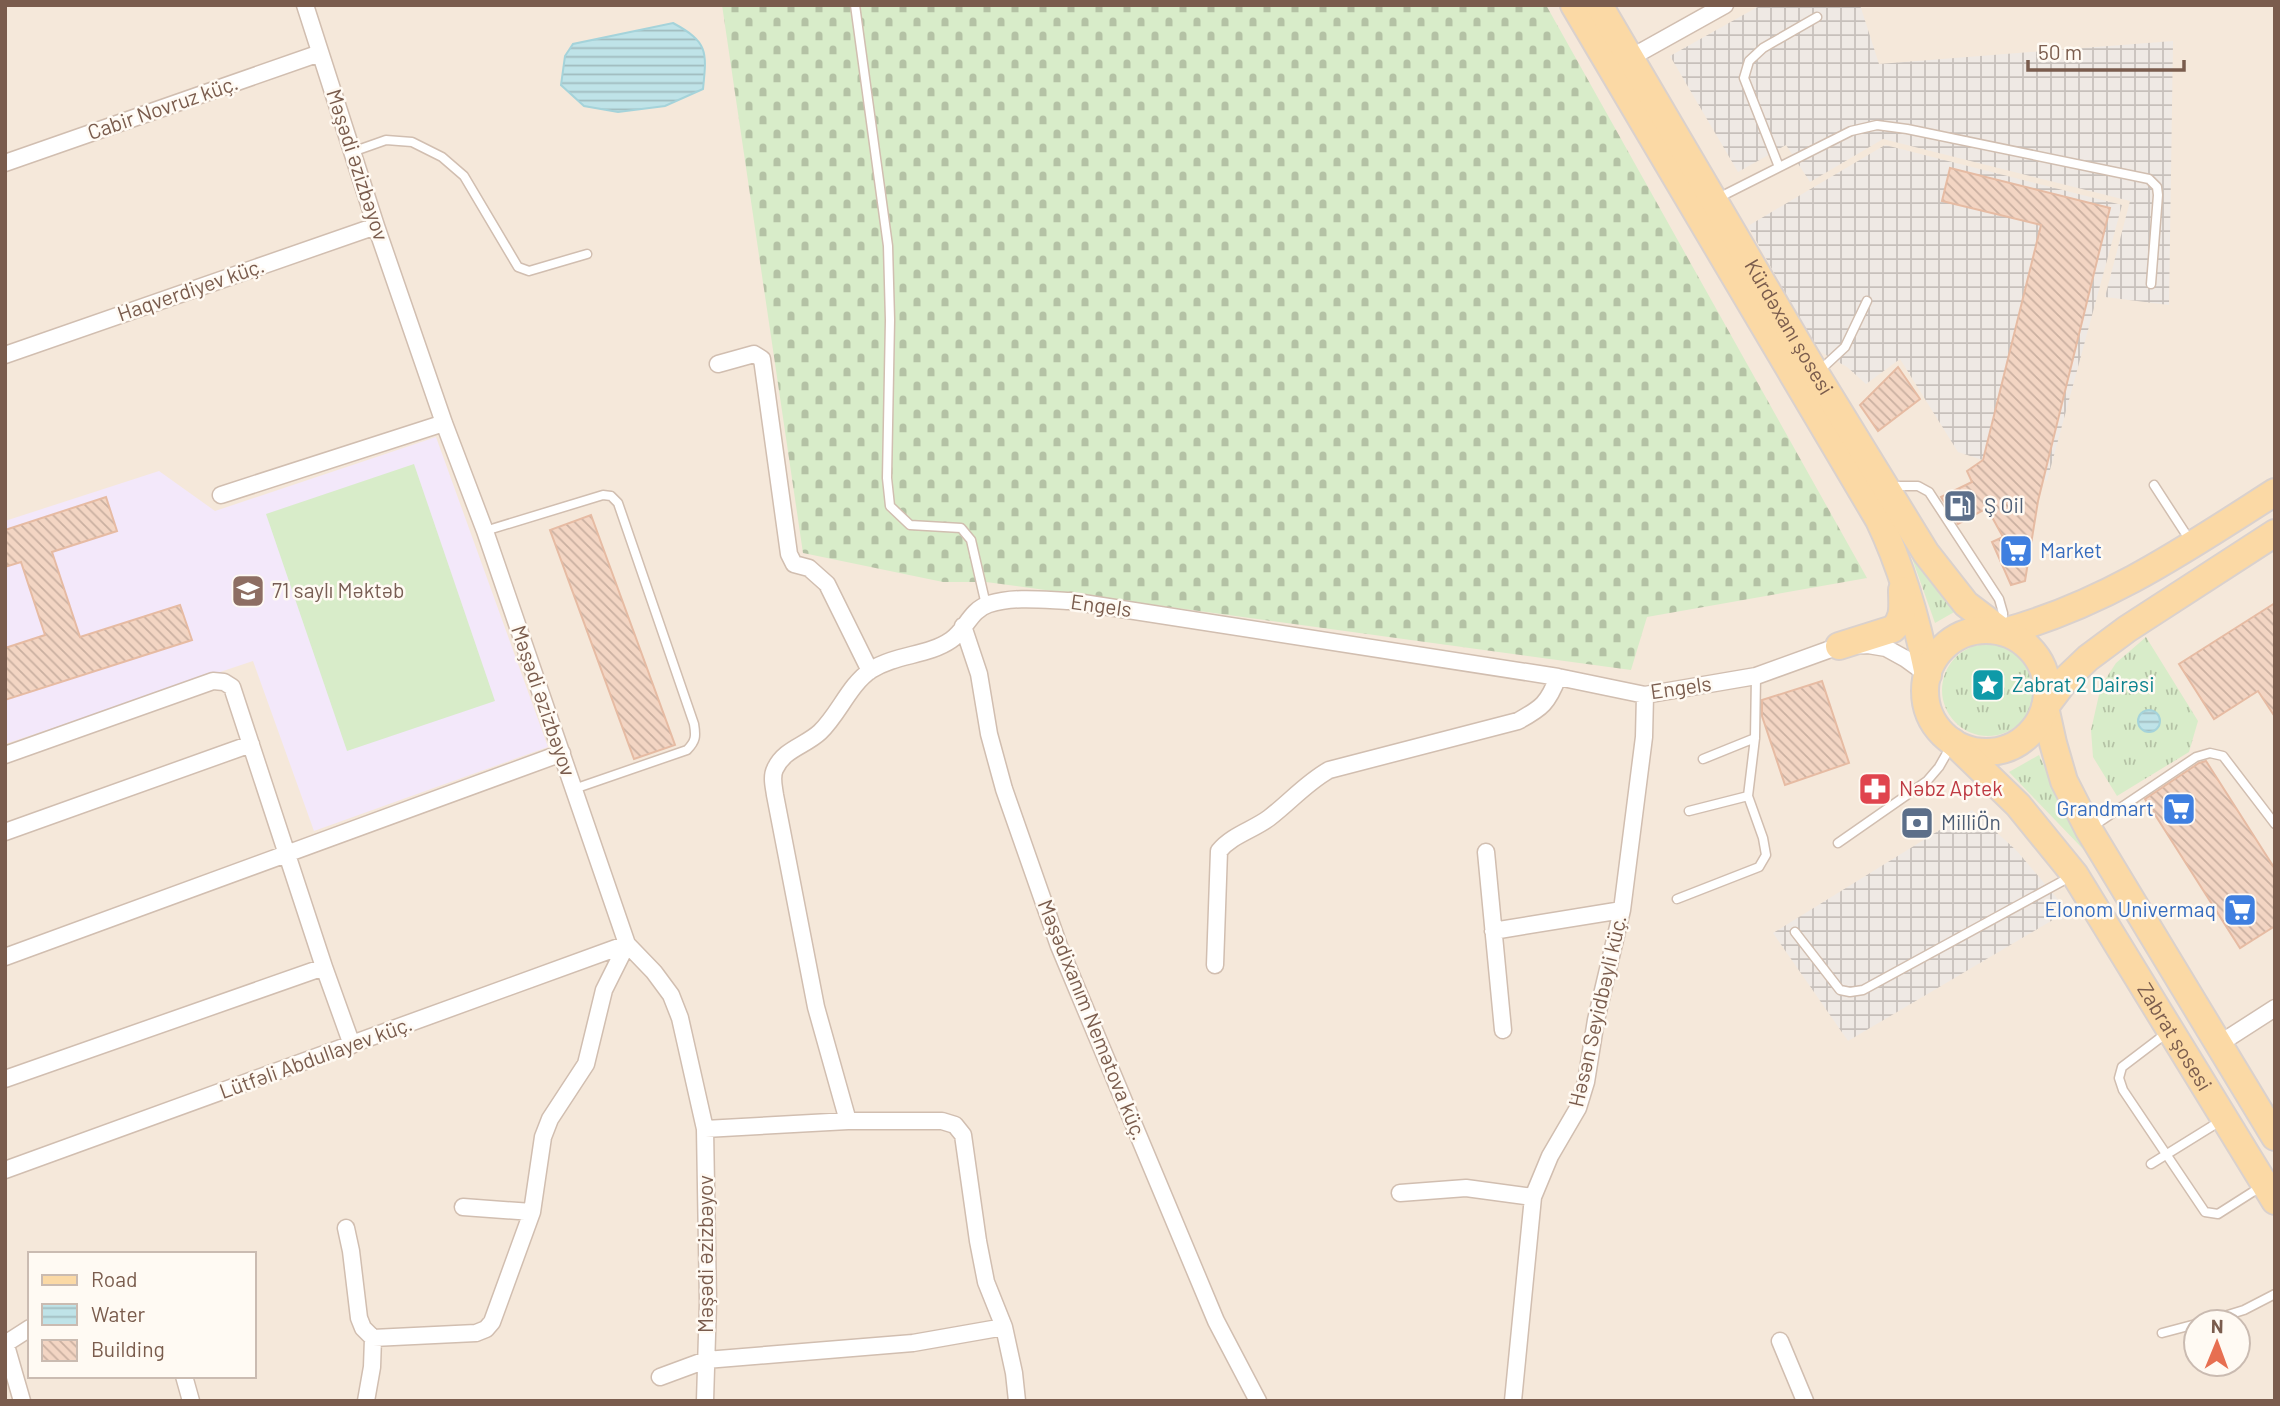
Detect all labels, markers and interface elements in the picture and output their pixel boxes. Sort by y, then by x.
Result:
scale bar [2028,28,2184,72]
text: 50 m [2038,39,2082,64]
street label: Cabir Novruz küç. [84,69,241,144]
street label: Məşədi Əzizbəyov [322,86,395,244]
street label: Haqverdiyev küç. [114,252,267,325]
street label: Kürdəxanı şosesi [1740,254,1840,399]
fuel station icon: Ş Oil [1941,487,1979,525]
place label: Ş Oil [1984,492,2024,517]
supermarket icon: Market [1997,532,2035,570]
place label: Market [2040,537,2102,562]
school or university icon: 71 saylı Məktəb [229,572,267,610]
place label: 71 saylı Məktəb [272,577,404,602]
street label: Engels [1069,588,1133,621]
street label: Məşədi Əzizbəyov [507,622,582,779]
place icon: Zabrat 2 Dairəsi [1969,666,2007,704]
street label: Engels [1649,670,1713,703]
place label: Zabrat 2 Dairəsi [2012,671,2155,696]
pharmacy icon: Nəbz Aptek [1856,770,1894,808]
place label: Nəbz Aptek [1899,775,2003,800]
supermarket icon: Grandmart [2160,790,2198,828]
place label: Grandmart [2056,795,2154,820]
bank icon: MilliÖn [1898,804,1936,842]
place label: MilliÖn [1941,809,2001,834]
supermarket icon: Elonom Univermaq [2221,891,2259,929]
street label: Məşədixanım Nemətova küç. [1034,895,1153,1143]
place label: Elonom Univermaq [2044,896,2216,921]
street label: Həsən Seyidbəyli küç. [1562,912,1631,1109]
street label: Zabrat şosesi [2133,978,2218,1095]
street label: Lütfəli Abdullayev küç. [216,1010,415,1103]
street label: Məşədi Əzizbəyov [692,1175,717,1333]
legend [28,1252,256,1378]
text: Road [91,1266,137,1291]
text: Water [91,1301,146,1326]
north arrow [2182,1308,2252,1378]
text: N [2211,1314,2224,1337]
text: Building [91,1336,165,1361]

